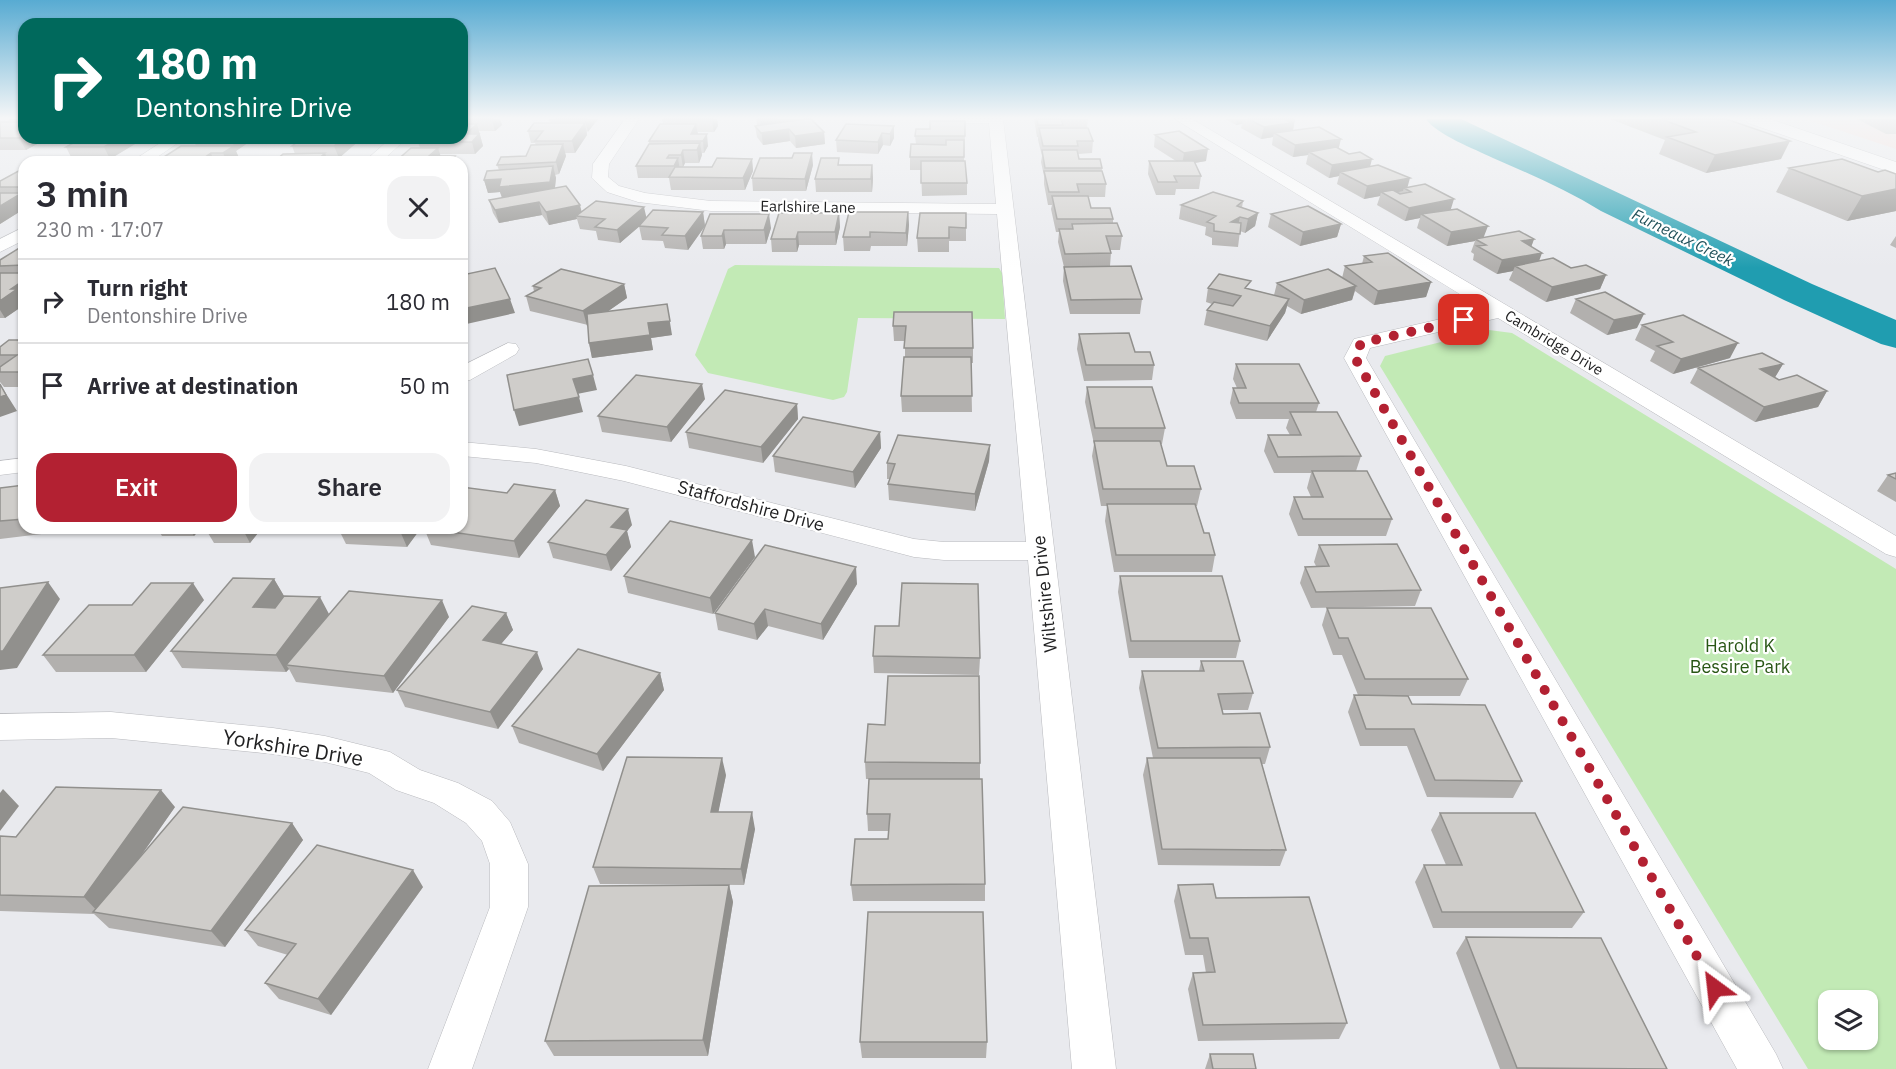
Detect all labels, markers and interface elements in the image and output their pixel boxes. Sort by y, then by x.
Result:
text: 180 m [135,36,258,91]
icon: right [36,42,114,120]
text: Dentonshire Drive [135,89,352,124]
text: 3 min [36,170,129,217]
button: close [387,176,450,239]
street label: Earlshire Lane [760,196,856,217]
water label: Furneaux Creek [1629,204,1738,270]
text: 230 m · 17:07 [36,216,164,243]
text: Turn right [87,273,188,302]
icon: right [36,285,69,318]
text: 180 m [386,287,450,316]
pin [1438,294,1489,345]
text: Dentonshire Drive [87,302,248,329]
icon: arrive [1447,303,1480,336]
street label: Cambridge Drive [1502,306,1607,379]
icon: arrive [36,369,69,402]
text: Arrive at destination [87,371,298,400]
text: 50 m [399,371,450,400]
button: Exit [36,453,237,522]
button: Share [249,453,450,522]
street label: Staffordshire Drive [675,475,827,536]
street label: Wiltshire Drive [1027,534,1062,654]
park label: Harold K Bessire Park [1690,634,1791,678]
street label: Yorkshire Drive [221,722,365,772]
position arrow [1683,956,1747,1020]
map controls [1818,990,1878,1050]
button: layers [1818,990,1878,1050]

